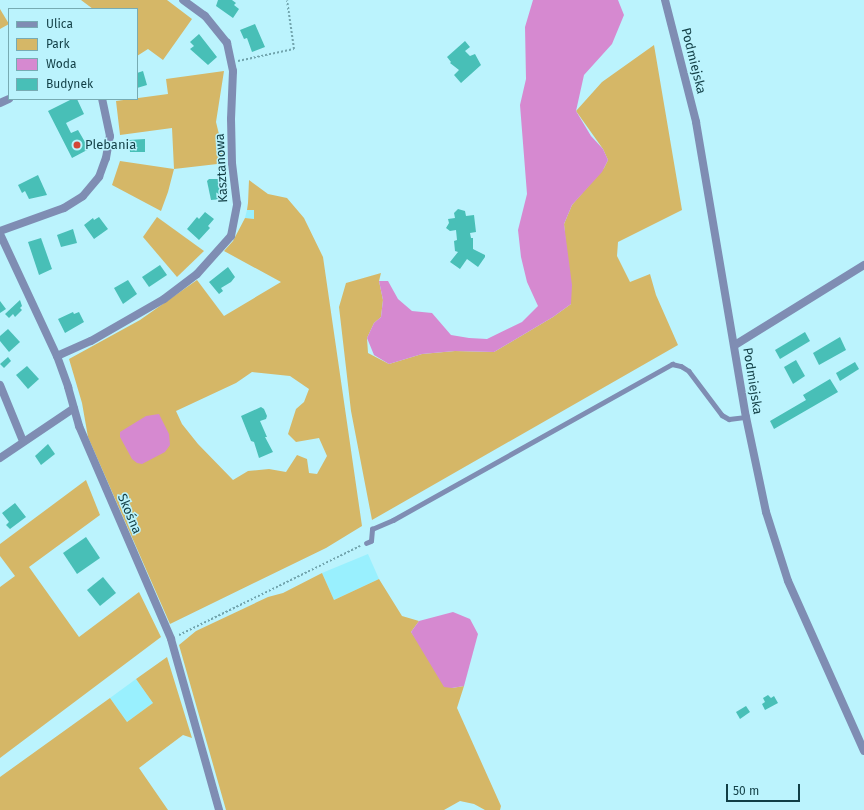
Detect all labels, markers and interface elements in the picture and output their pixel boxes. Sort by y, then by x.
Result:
legend [8,8,138,100]
text: Ulica [46,17,73,31]
street label: Podmiejska [677,26,709,96]
text: Park [46,37,70,51]
text: Woda [46,57,77,71]
text: Budynek [46,77,93,91]
street label: Kasztanowa [212,133,232,203]
place label: Plebania [85,137,136,153]
marker: Plebania [72,140,82,150]
street label: Podmiejska [739,346,765,416]
street label: Skośna [114,492,144,536]
scale bar [728,776,802,802]
text: 50 m [733,784,759,798]

